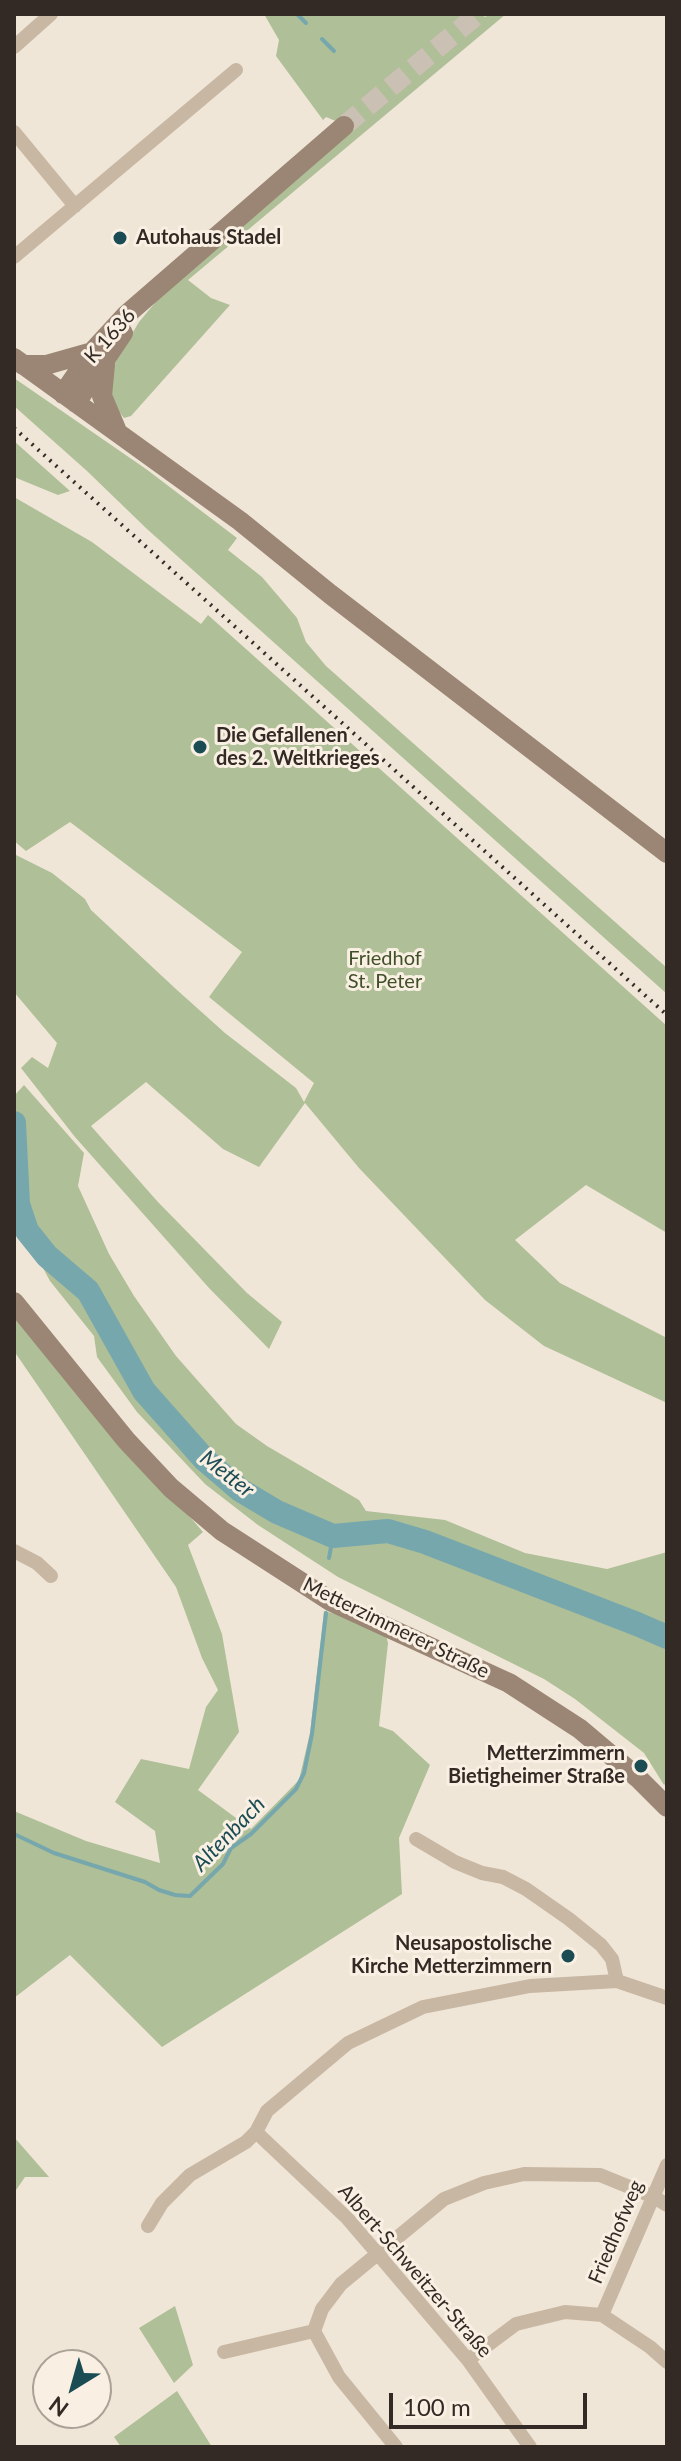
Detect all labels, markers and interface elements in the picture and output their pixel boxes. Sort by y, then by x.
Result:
place label: Autohaus Stadel [136,226,281,250]
marker: Autohaus Stadel [111,229,129,247]
street label: K 1636 [79,304,141,368]
place label: Die Gefallenen des 2. Weltkrieges [216,724,380,771]
marker: Die Gefallenen des 2. Weltkrieges [191,738,209,756]
park label: Friedhof St. Peter [348,947,422,994]
water label: Metter [195,1445,259,1503]
street label: Metterzimmerer Straße [299,1572,493,1684]
place label: Metterzimmern Bietigheimer Straße [448,1742,625,1789]
marker: Metterzimmern Bietigheimer Straße [632,1757,650,1775]
water label: Altenbach [187,1791,271,1877]
place label: Neusapostolische Kirche Metterzimmern [351,1932,552,1979]
marker: Neusapostolische Kirche Metterzimmern [559,1947,577,1965]
street label: Friedhofweg [583,2177,649,2287]
street label: Albert-Schweitzer-Straße [333,2179,497,2363]
north arrow [32,2349,112,2429]
scale bar [393,2377,591,2427]
text: N [44,2391,73,2423]
text: 100 m [403,2392,471,2421]

